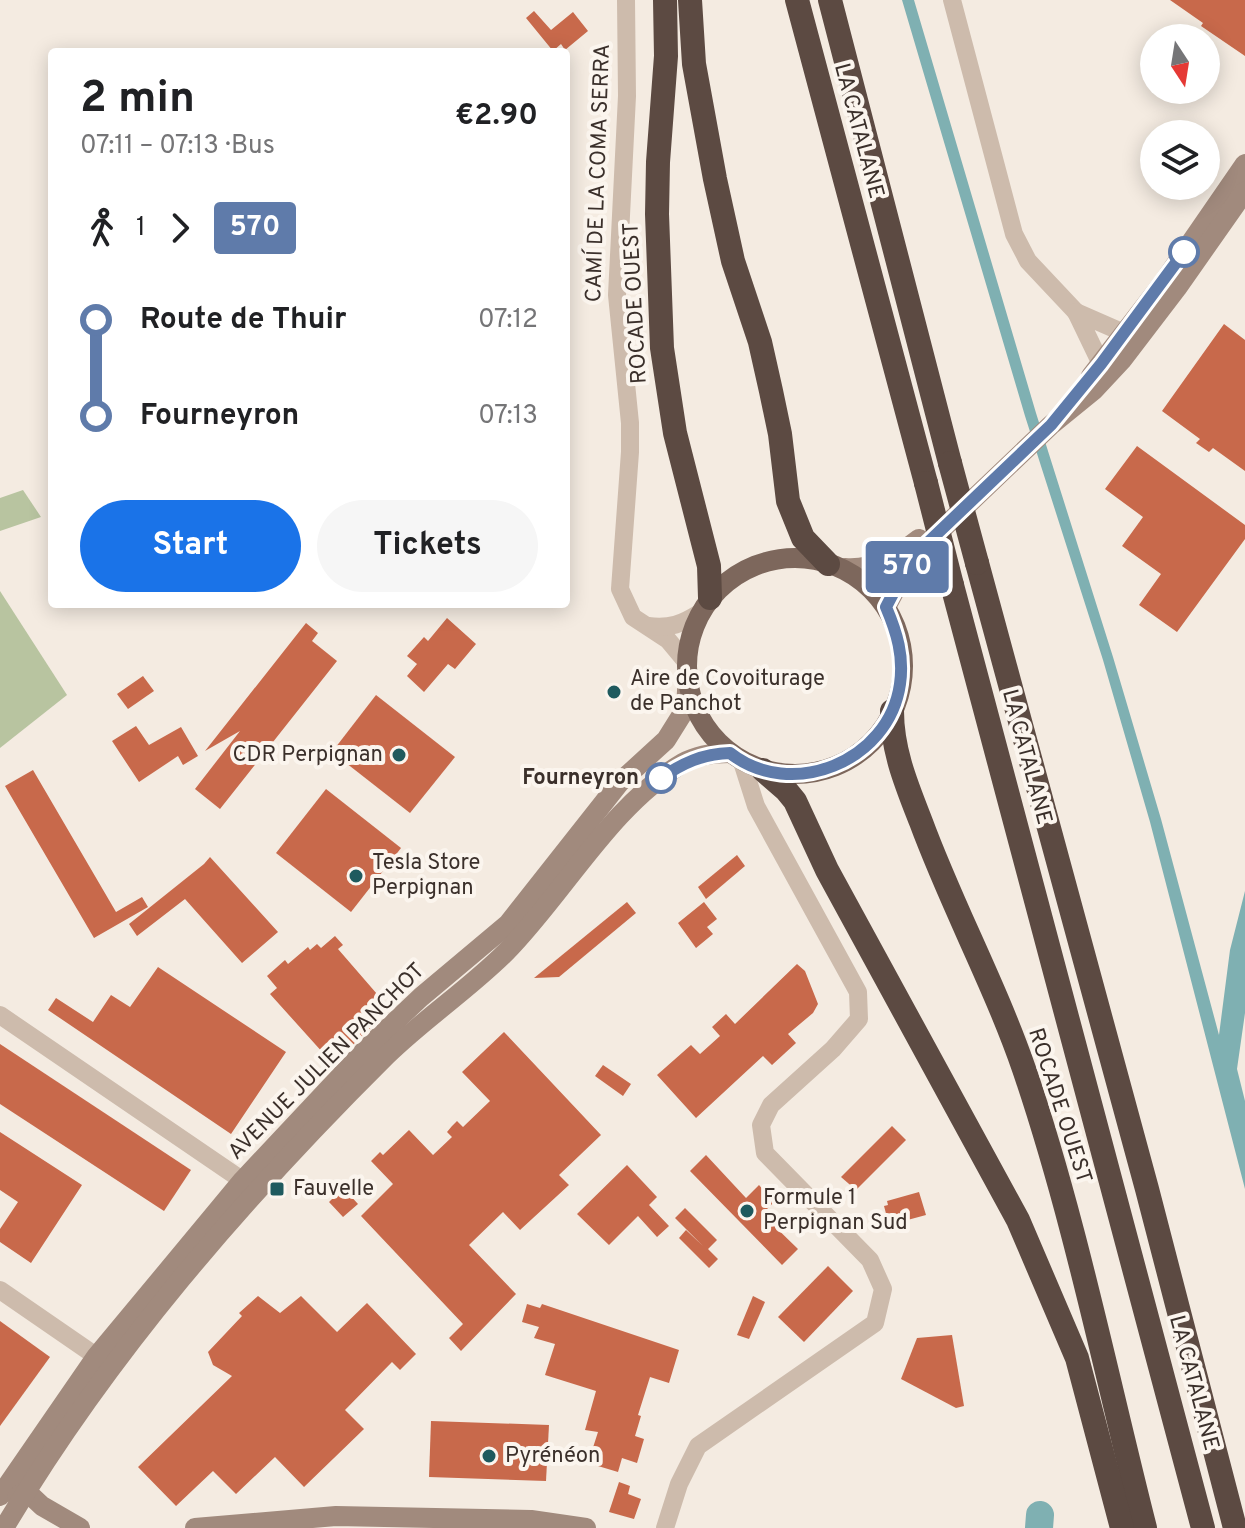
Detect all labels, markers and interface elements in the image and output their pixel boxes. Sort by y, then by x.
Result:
north arrow [1140,24,1220,104]
map controls [1140,24,1220,200]
street label: CAMÍ DE LA COMA SERRA [579,43,617,303]
street label: LA CATALANE [827,60,889,202]
text: 2 min [80,72,195,128]
text: €2.90 [455,98,538,135]
button: layers [1140,120,1220,200]
text: 07:11 – 07:13 · Bus [80,130,275,163]
icon: walk [80,206,124,250]
icon: forward [158,206,202,250]
text: 570 [230,210,280,246]
text: 1 [136,212,146,245]
street label: ROCADE OUEST [618,221,654,385]
unlabelled marker [1169,237,1199,267]
text: Route de Thuir [140,302,347,339]
text: 07:12 [478,304,538,337]
text: Fourneyron [140,398,299,435]
text: 07:13 [478,400,538,433]
button: Start [80,500,301,592]
button: Tickets [317,500,538,592]
line badge: 570 [861,541,953,593]
text: 570 [882,549,932,585]
place label: Aire de Covoiturage de Panchot [630,666,825,718]
marker: Aire de Covoiturage de Panchot [605,683,623,701]
street label: LA CATALANE [995,686,1057,828]
place label: CDR Perpignan [233,742,383,769]
marker: CDR Perpignan [390,746,408,764]
marker: Fourneyron [646,763,676,793]
place label: Fourneyron [522,765,639,792]
place label: Tesla Store Perpignan [372,850,480,902]
marker: Tesla Store Perpignan [347,867,365,885]
street label: AVENUE JULIEN PANCHOT [223,958,431,1166]
street label: ROCADE OUEST [1021,1025,1097,1187]
place label: Fauvelle [293,1176,374,1203]
marker: Fauvelle [268,1180,286,1198]
place label: Formule 1 Perpignan Sud [763,1185,908,1237]
marker: Formule 1 Perpignan Sud [738,1202,756,1220]
street label: LA CATALANE [1162,1312,1224,1454]
place label: Pyrénéon [505,1443,600,1470]
marker: Pyrénéon [480,1447,498,1465]

